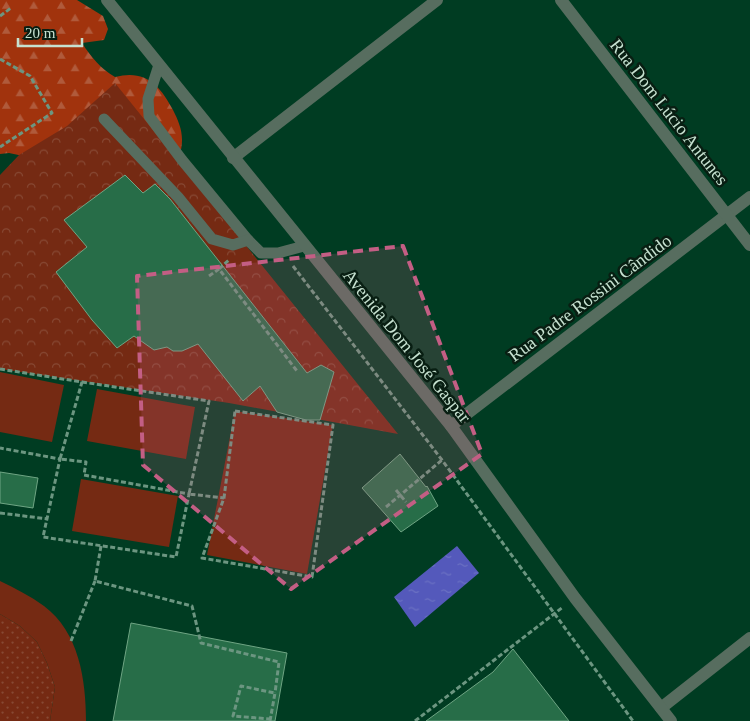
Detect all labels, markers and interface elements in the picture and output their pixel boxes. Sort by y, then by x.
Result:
scale bar [18,15,81,47]
text: 20 m [25,25,56,41]
street label: Rua Dom Lúcio Antunes [606,35,732,189]
street label: Rua Padre Rossini Cândido [505,230,675,366]
street label: Avenida Dom José Gaspar [339,265,475,427]

